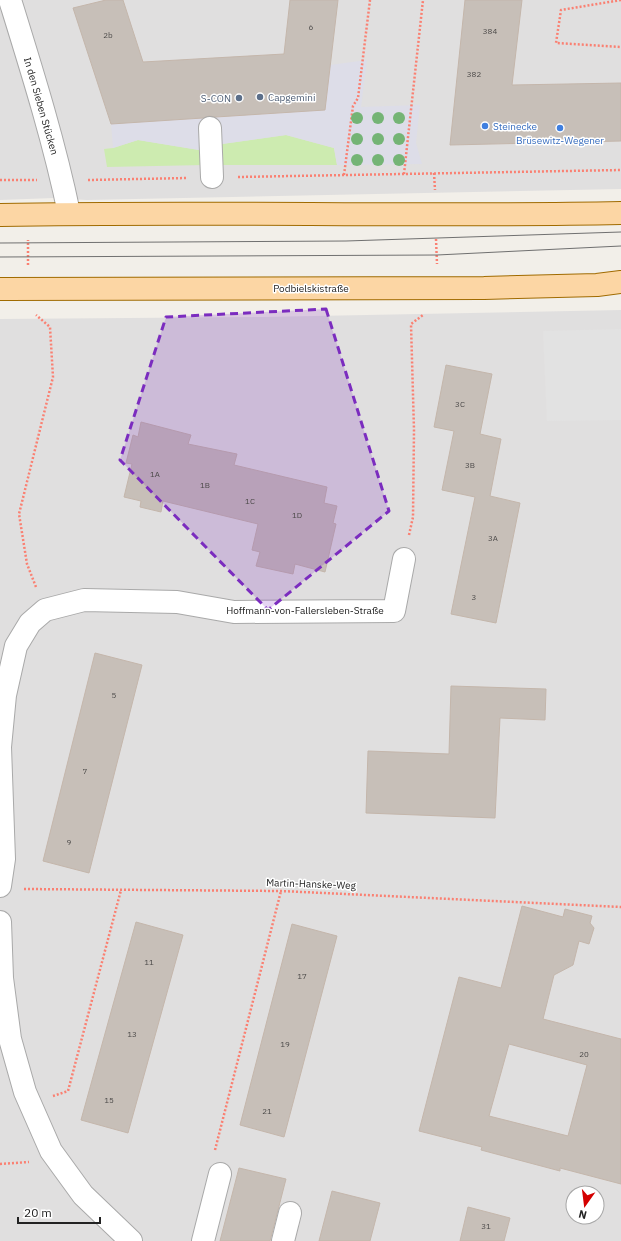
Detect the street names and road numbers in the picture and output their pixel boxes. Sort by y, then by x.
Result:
street label: In den Sieben Stücken [21,56,61,156]
street label: Podbielskistraße [273,282,349,295]
street label: Hoffmann-von-Fallersleben-Straße [226,604,384,617]
street label: Martin-Hanske-Weg [266,876,357,892]

